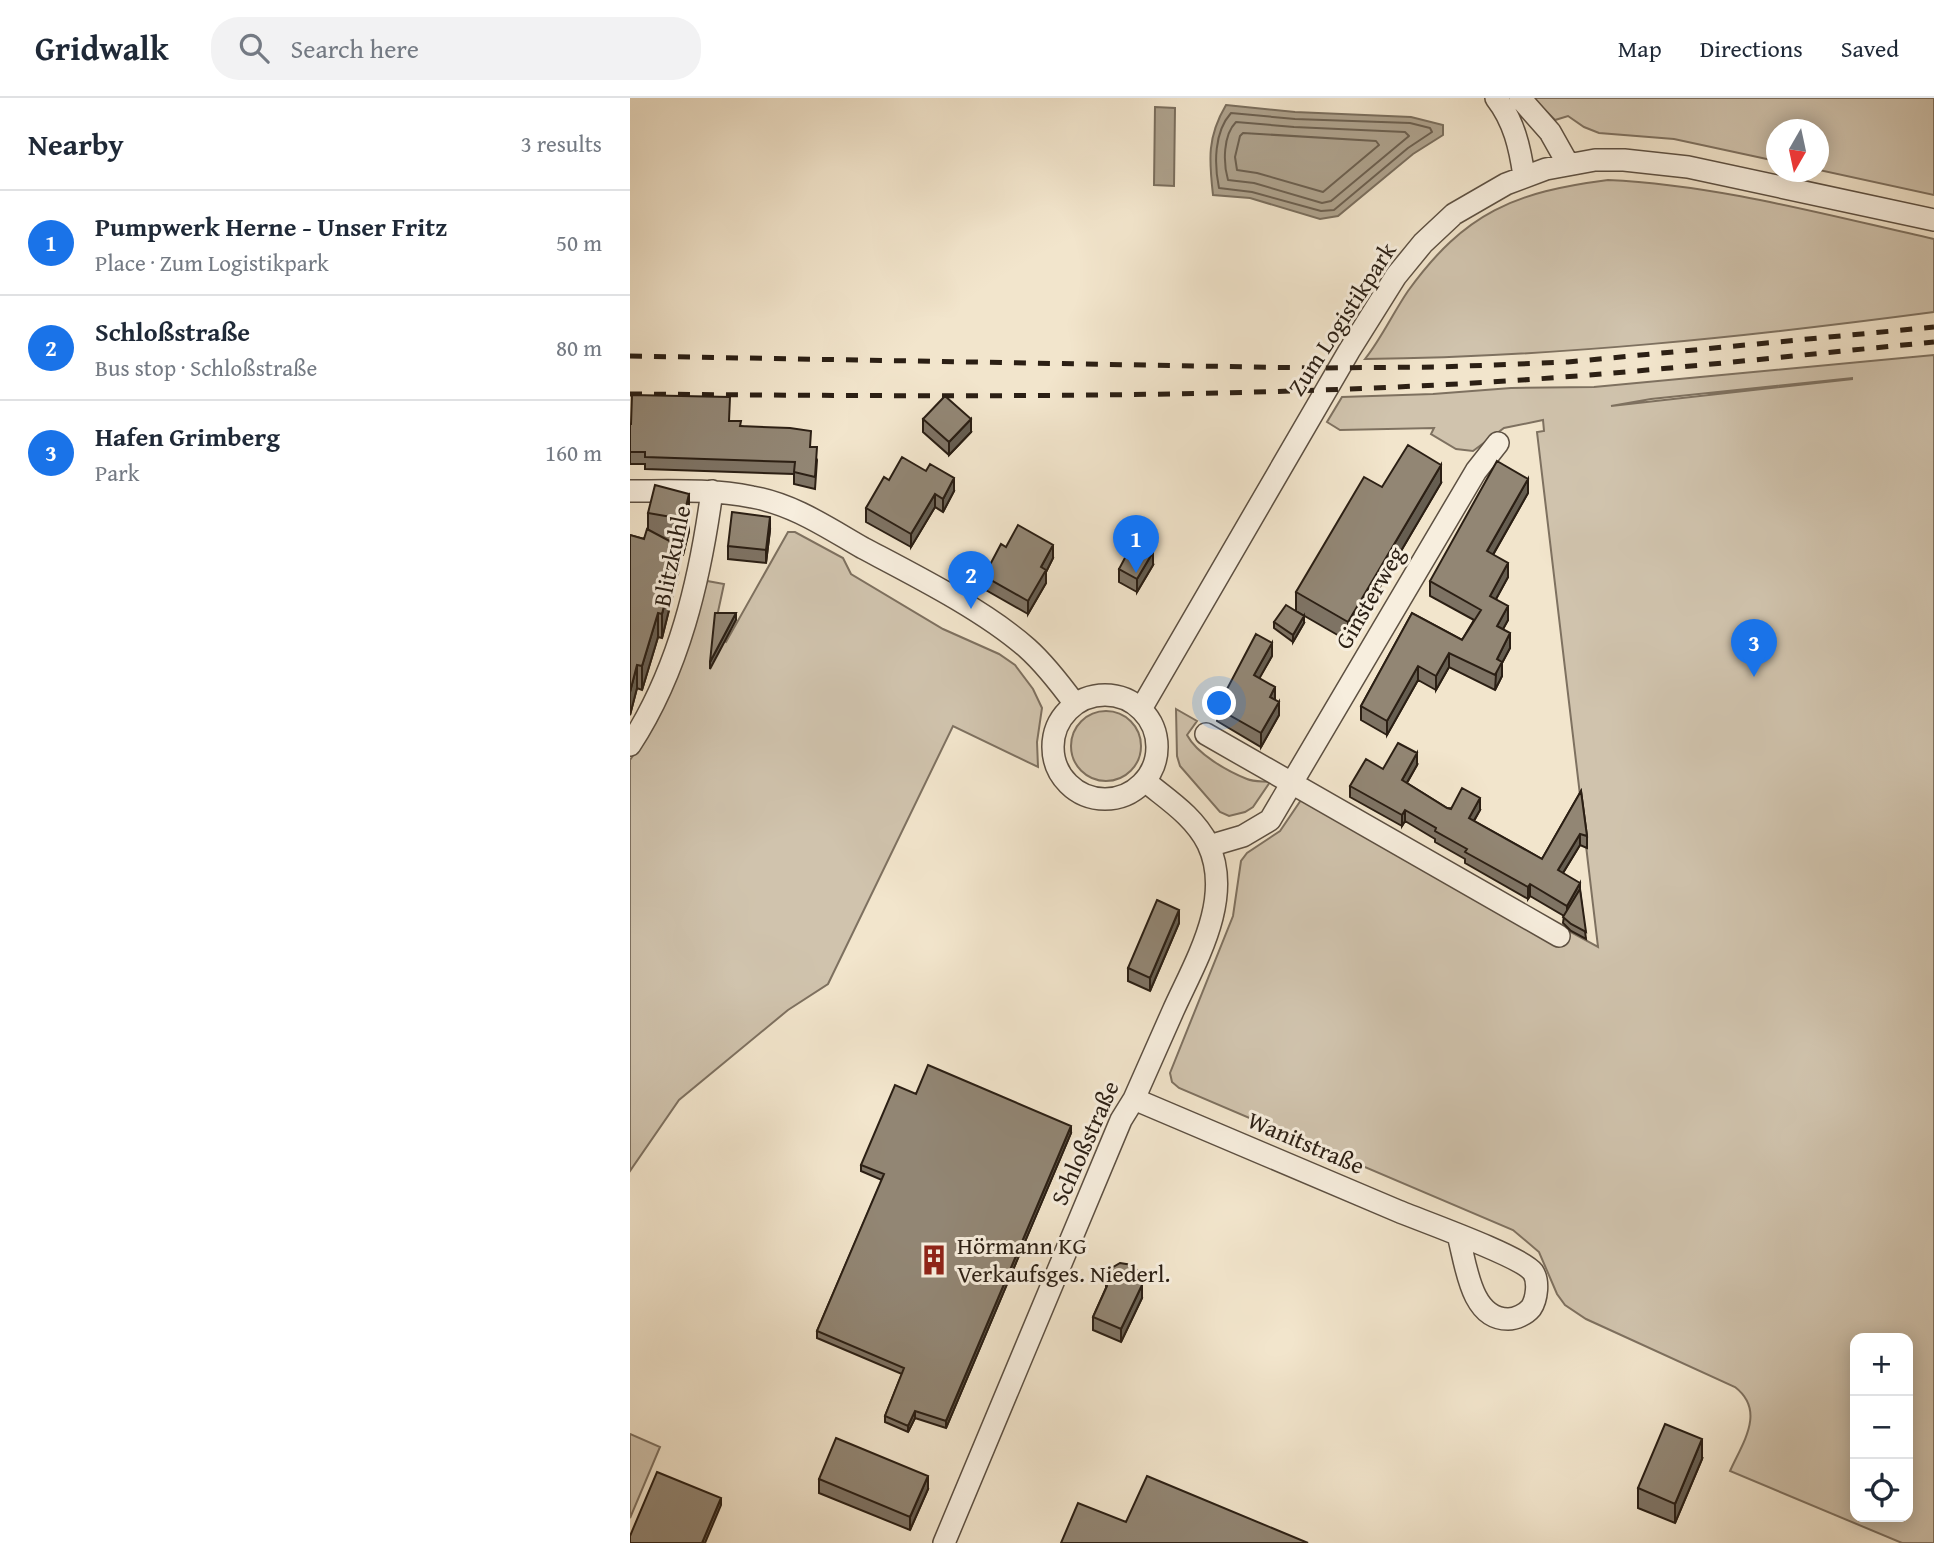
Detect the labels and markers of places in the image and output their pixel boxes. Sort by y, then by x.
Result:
pin: 1 [1113,515,1159,573]
pin: 2 [948,551,994,609]
pin: 3 [1731,619,1777,677]
place label: Hörmann KG Verkaufsges. Niederl. [957,1228,1170,1291]
building icon: Hörmann KG Verkaufsges. Niederl. [917,1243,951,1277]

